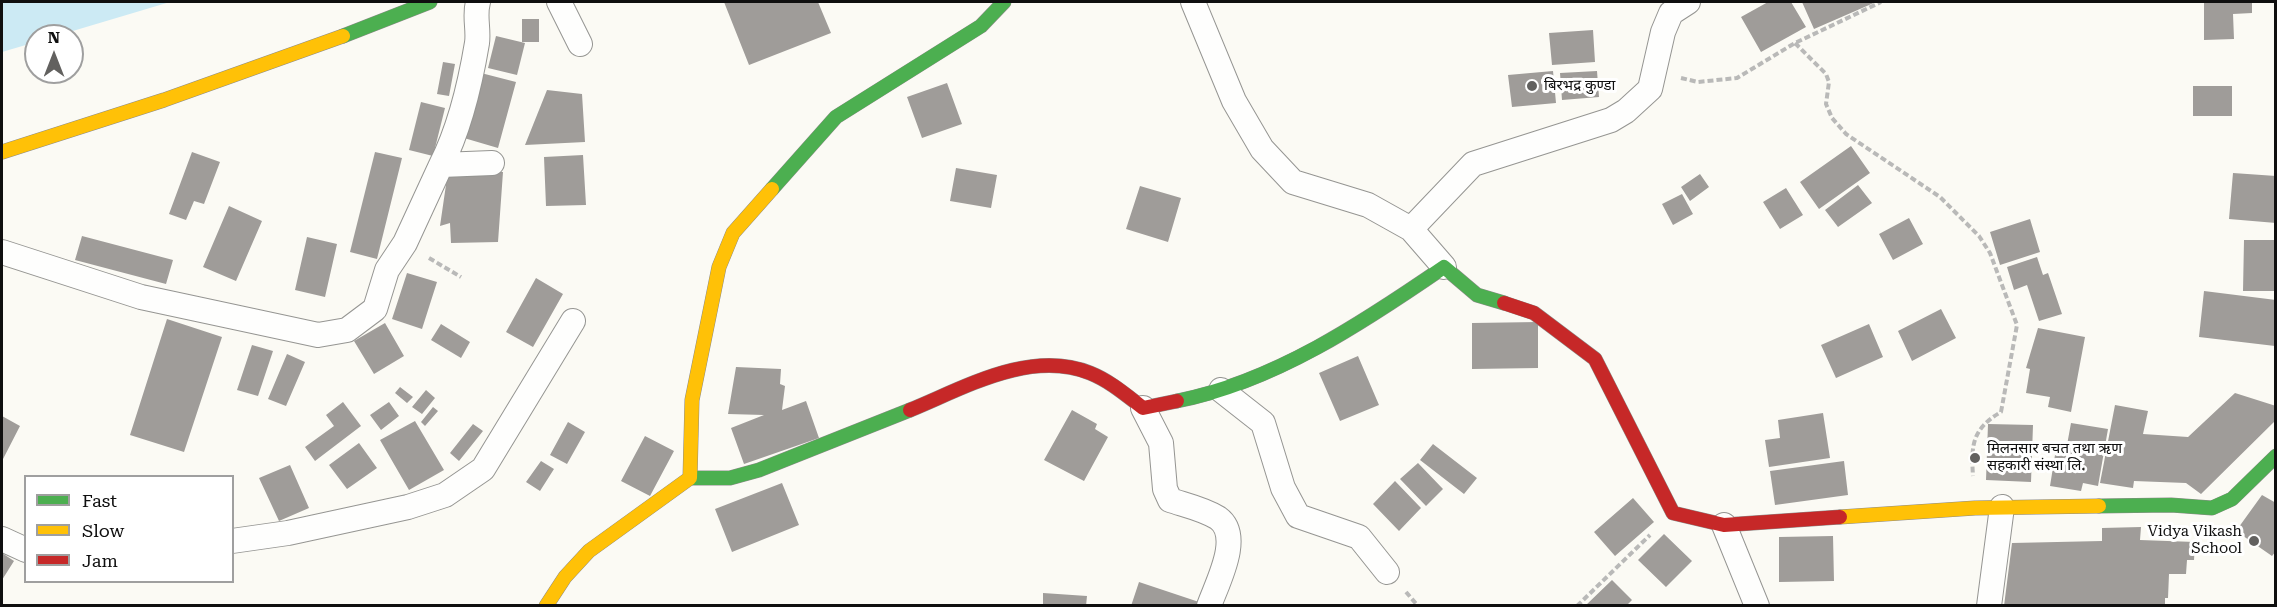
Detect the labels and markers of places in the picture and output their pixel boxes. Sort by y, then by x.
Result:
place label: बिरभद्र कुण्डा [1544,77,1615,95]
marker: बिरभद्र कुण्डा [1525,79,1539,93]
place label: मिलनसार बचत तथा ऋण सहकारी संस्था लि. [1987,440,2122,475]
marker: मिलनसार बचत तथा ऋण सहकारी संस्था लि. [1968,451,1982,465]
place label: Vidya Vikash School [2147,523,2242,558]
marker: Vidya Vikash School [2247,534,2261,548]

